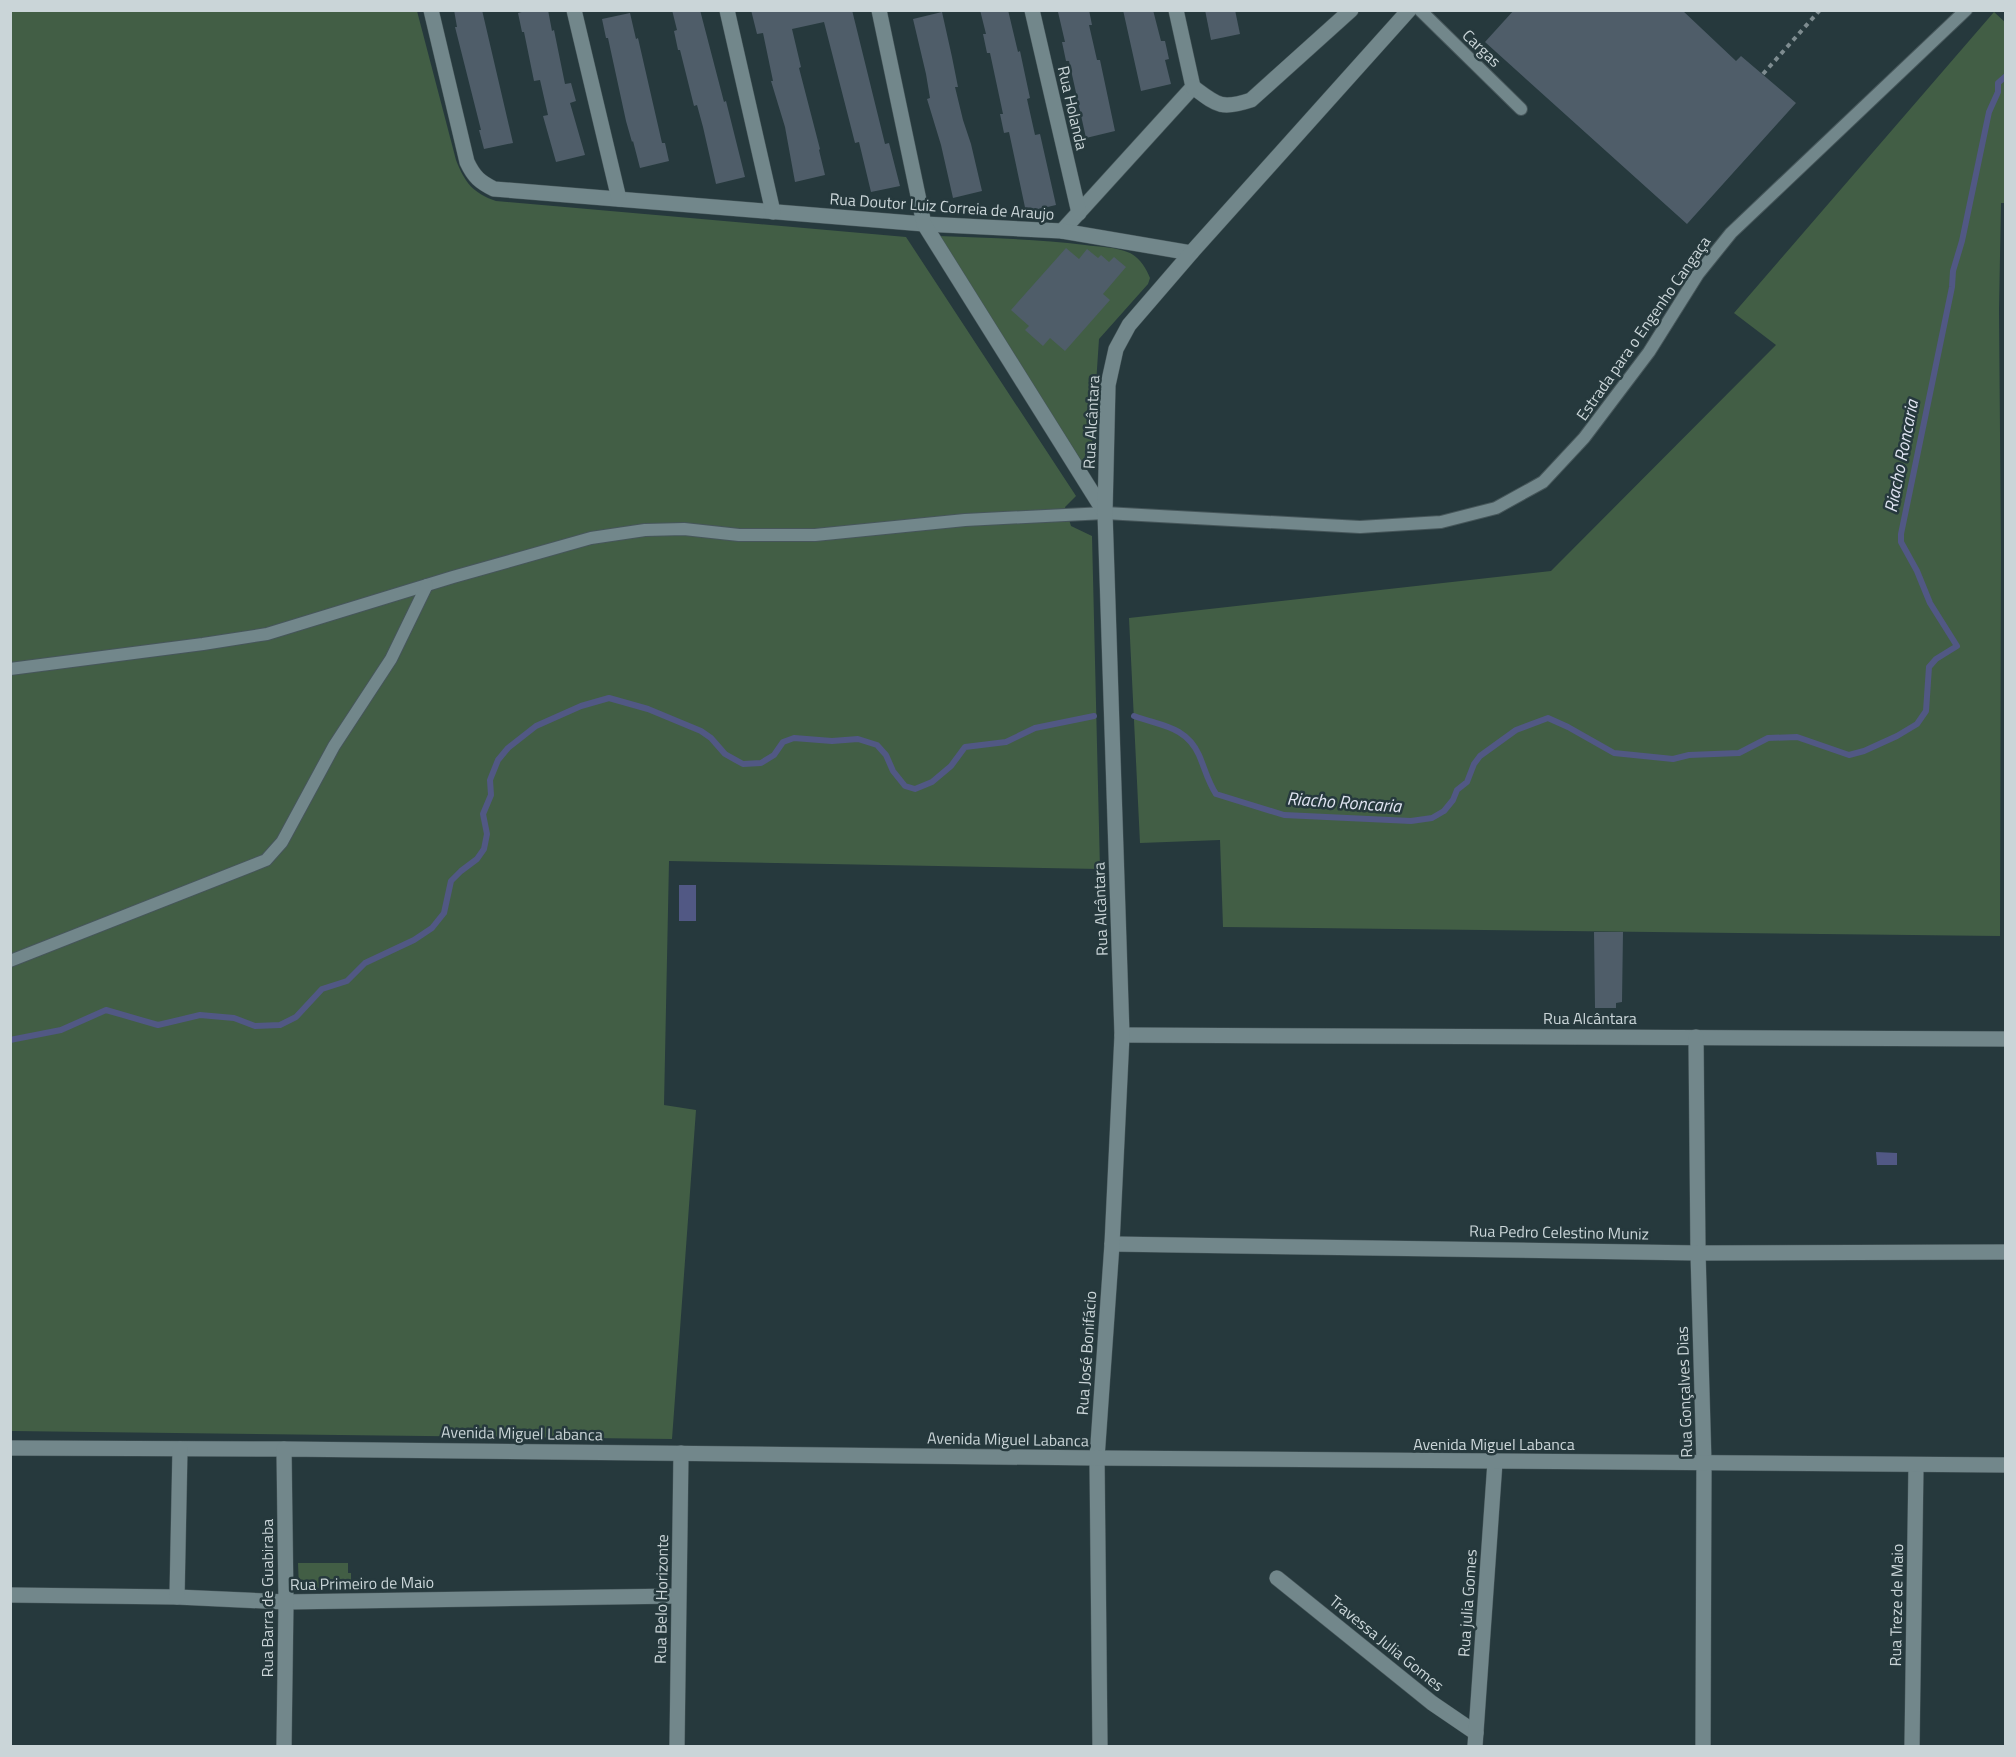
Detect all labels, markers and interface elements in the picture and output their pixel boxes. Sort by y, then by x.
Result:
street label: Cargas [1457,23,1507,73]
street label: Rua Holanda [1052,64,1094,152]
street label: Rua Doutor Luiz Correia de Araujo [829,186,1055,226]
street label: Estrada para o Engenho Cangaça [1570,231,1716,425]
street label: Rua Alcântara [1077,375,1105,469]
water label: Riacho Roncaria [1877,396,1925,515]
water label: Riacho Roncaria [1286,785,1403,820]
street label: Rua Alcântara [1086,862,1114,956]
street label: Rua Alcântara [1543,1006,1637,1030]
street label: Rua Pedro Celestino Muniz [1469,1218,1649,1246]
street label: Rua José Bonifácio [1070,1290,1102,1416]
street label: Rua Gonçalves Dias [1670,1326,1698,1458]
street label: Avenida Miguel Labanca [441,1420,603,1446]
street label: Avenida Miguel Labanca [927,1426,1089,1452]
street label: Avenida Miguel Labanca [1413,1432,1575,1456]
street label: Rua Barra de Guabiraba [255,1519,279,1677]
street label: Rua Belo Horizonte [648,1534,674,1664]
street label: Rua Treze de Maio [1883,1543,1909,1667]
street label: Rua julia Gomes [1451,1548,1483,1658]
street label: Rua Primeiro de Maio [290,1570,434,1596]
street label: Travessa Julia Gomes [1324,1589,1450,1697]

